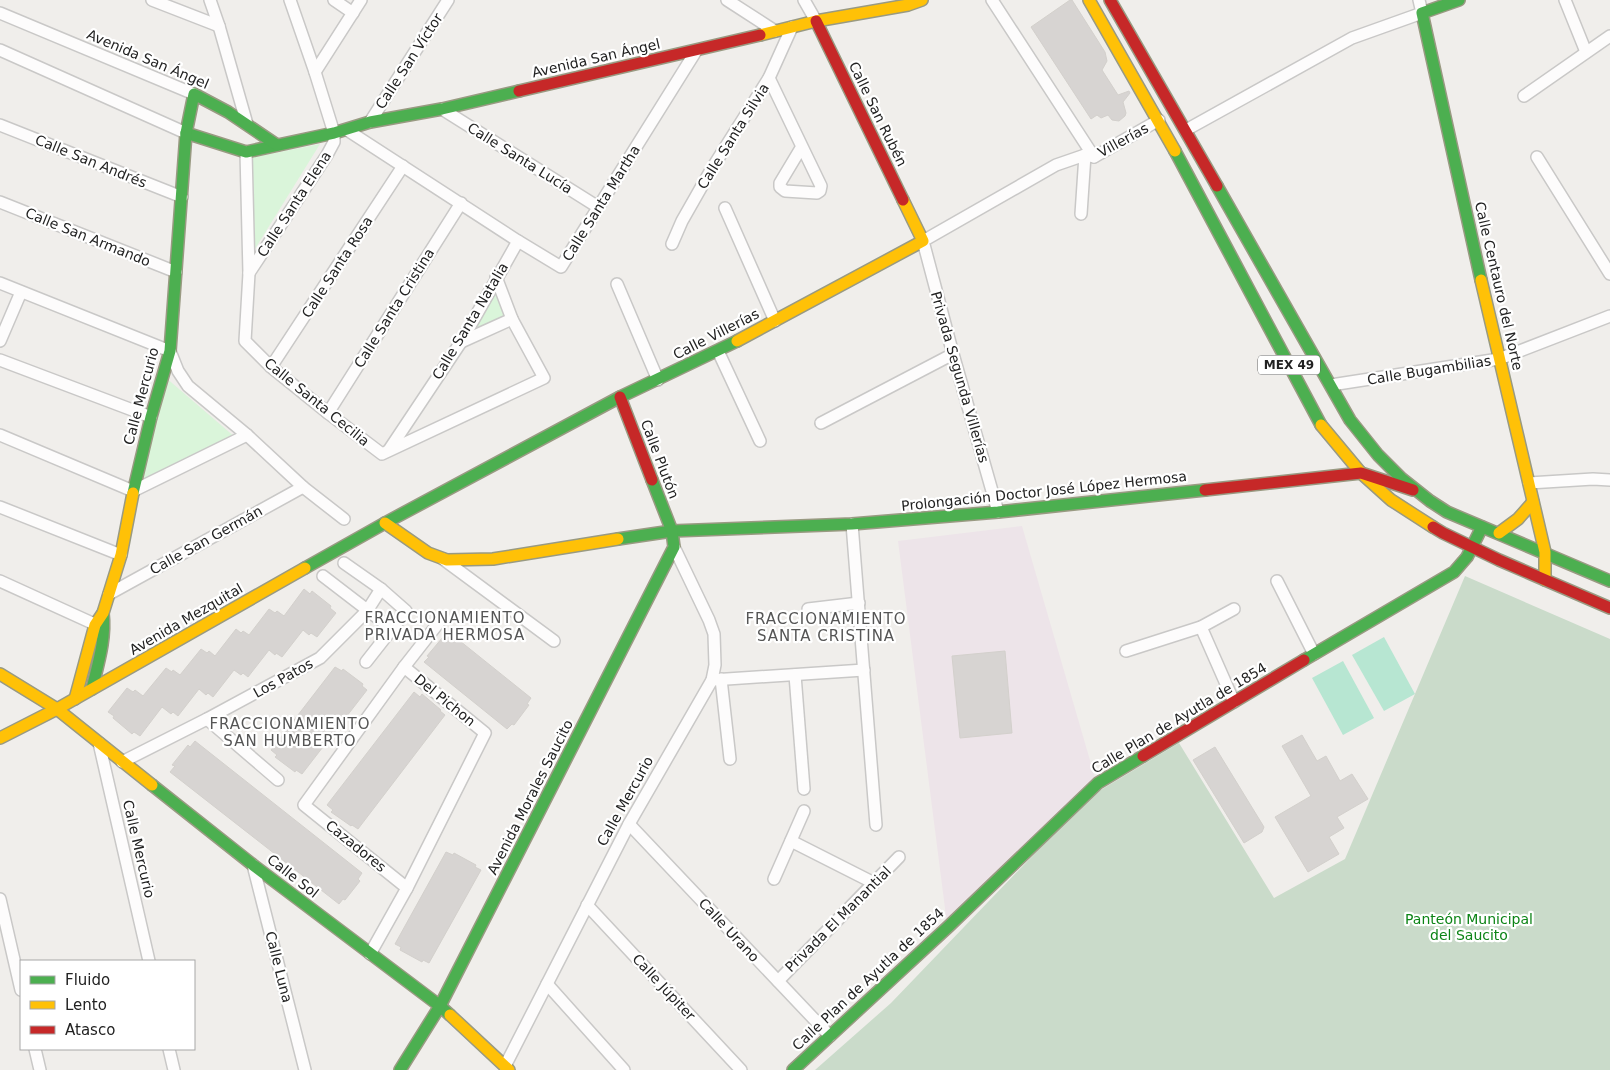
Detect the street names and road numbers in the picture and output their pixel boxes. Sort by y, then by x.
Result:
street label: Calle San Víctor [372,10,446,112]
street label: Avenida San Ángel [85,26,211,92]
street label: Avenida San Ángel [530,35,662,81]
street label: Calle San Rubén [846,59,910,169]
street label: Calle Santa Silvia [694,80,772,192]
street label: Calle Santa Lucía [465,119,575,197]
street label: Villerías [1095,120,1151,160]
street label: Calle San Andrés [33,131,149,191]
street label: Calle Santa Martha [559,142,643,264]
street label: Calle Santa Elena [254,148,334,260]
street label: Calle Centauro del Norte [1472,200,1526,372]
street label: Calle San Armando [23,205,153,269]
street label: Calle Santa Rosa [298,213,376,321]
street label: Calle Santa Cristina [351,245,437,371]
street label: Calle Santa Natalia [429,260,511,382]
street label: Privada Segunda Villerías [928,289,992,465]
street label: Calle Villerías [670,305,762,363]
street label: Calle Mercurio [120,346,162,446]
street label: Calle Bugambilias [1366,352,1492,388]
street label: Calle Santa Cecilia [261,355,373,449]
road number: MEX 49 [1258,356,1320,374]
street label: Calle Plutón [638,417,682,501]
street label: Prolongación Doctor José López Hermosa [900,468,1188,514]
street label: Calle San Germán [147,502,265,578]
street label: Avenida Mezquital [127,580,245,658]
street label: Los Patos [250,655,316,701]
street label: Calle Plan de Ayutla de 1854 [1089,659,1269,777]
street label: Del Pichon [411,671,479,729]
street label: Avenida Morales Saucito [484,717,576,877]
street label: Calle Mercurio [594,753,656,849]
street label: Calle Mercurio [120,798,158,900]
street label: Cazadores [323,817,389,875]
street label: Calle Sol [264,851,322,901]
street label: Privada El Manantial [782,863,894,975]
street label: Calle Urano [695,895,763,965]
street label: Calle Plan de Ayutla de 1854 [789,904,947,1053]
street label: Calle Luna [262,930,296,1004]
street label: Calle Júpiter [629,951,699,1024]

